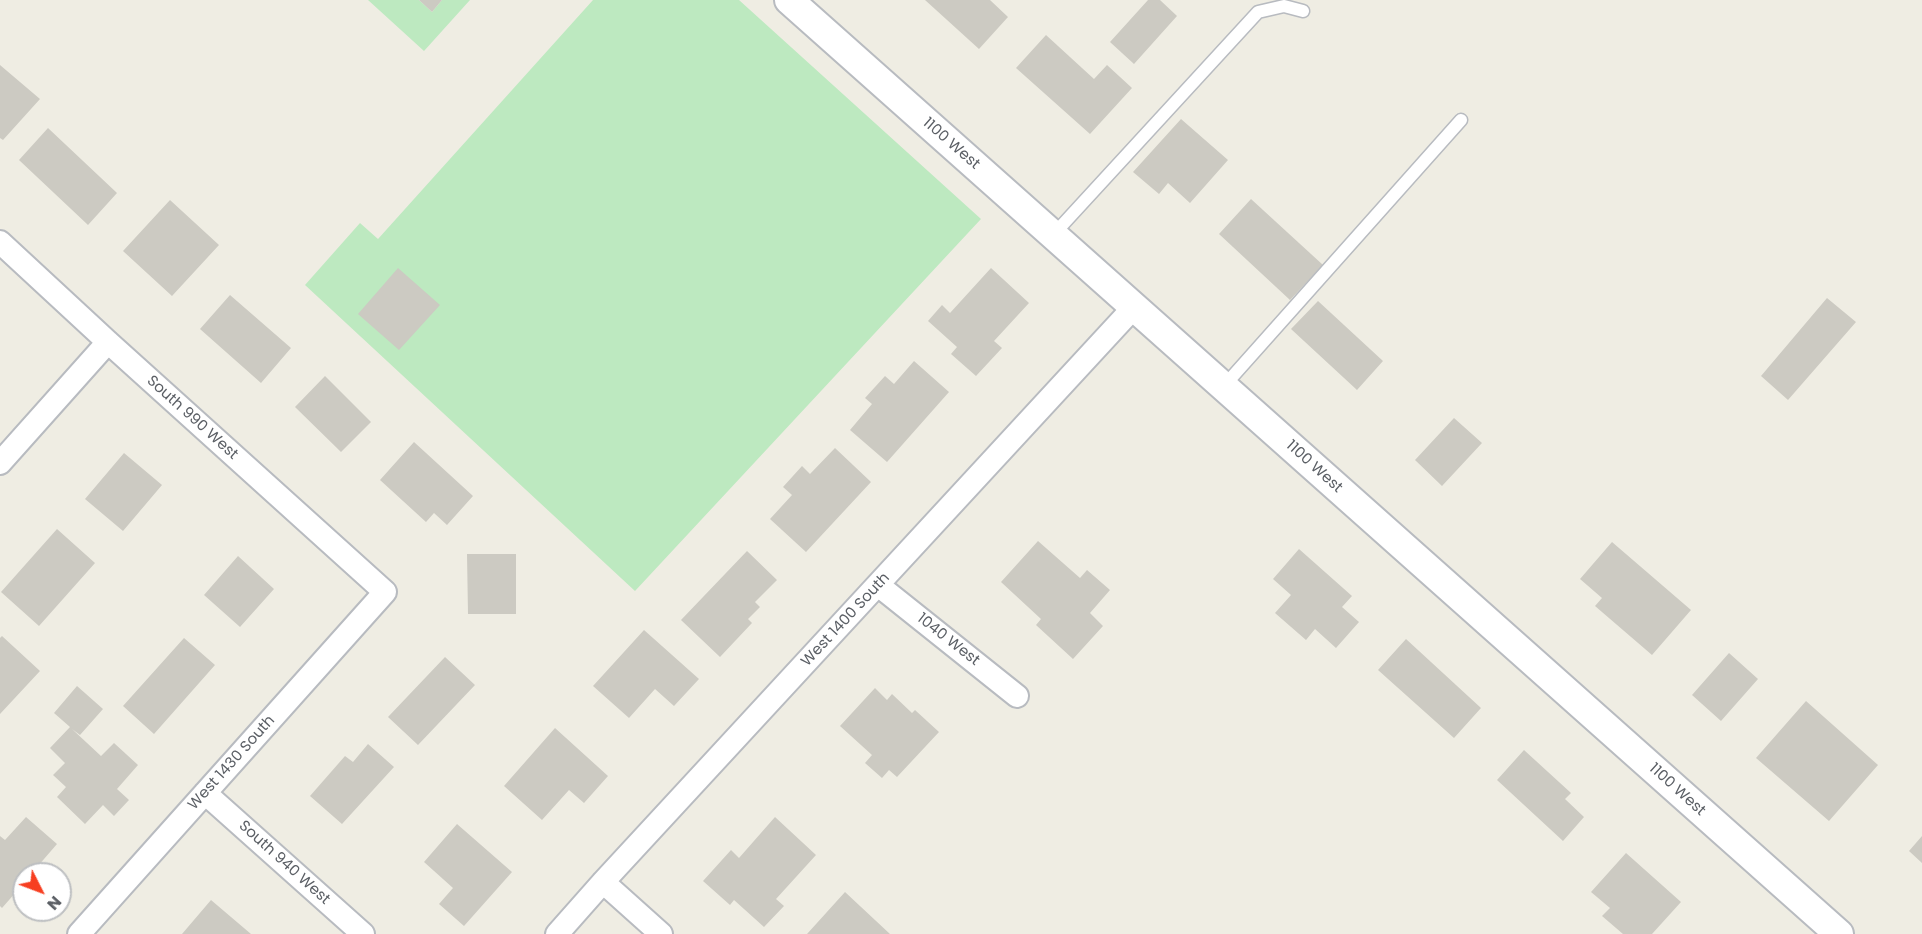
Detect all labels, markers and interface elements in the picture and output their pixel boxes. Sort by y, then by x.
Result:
street label: 1100 West [919,114,983,174]
street label: South 990 West [143,372,241,464]
street label: 1100 West [1282,437,1346,497]
street label: West 1400 South [798,569,894,671]
street label: 1040 West [913,610,983,670]
street label: West 1430 South [185,712,279,814]
street label: 1100 West [1645,760,1709,820]
street label: South 940 West [235,817,333,909]
north arrow [12,862,72,922]
text: N [42,891,67,915]

